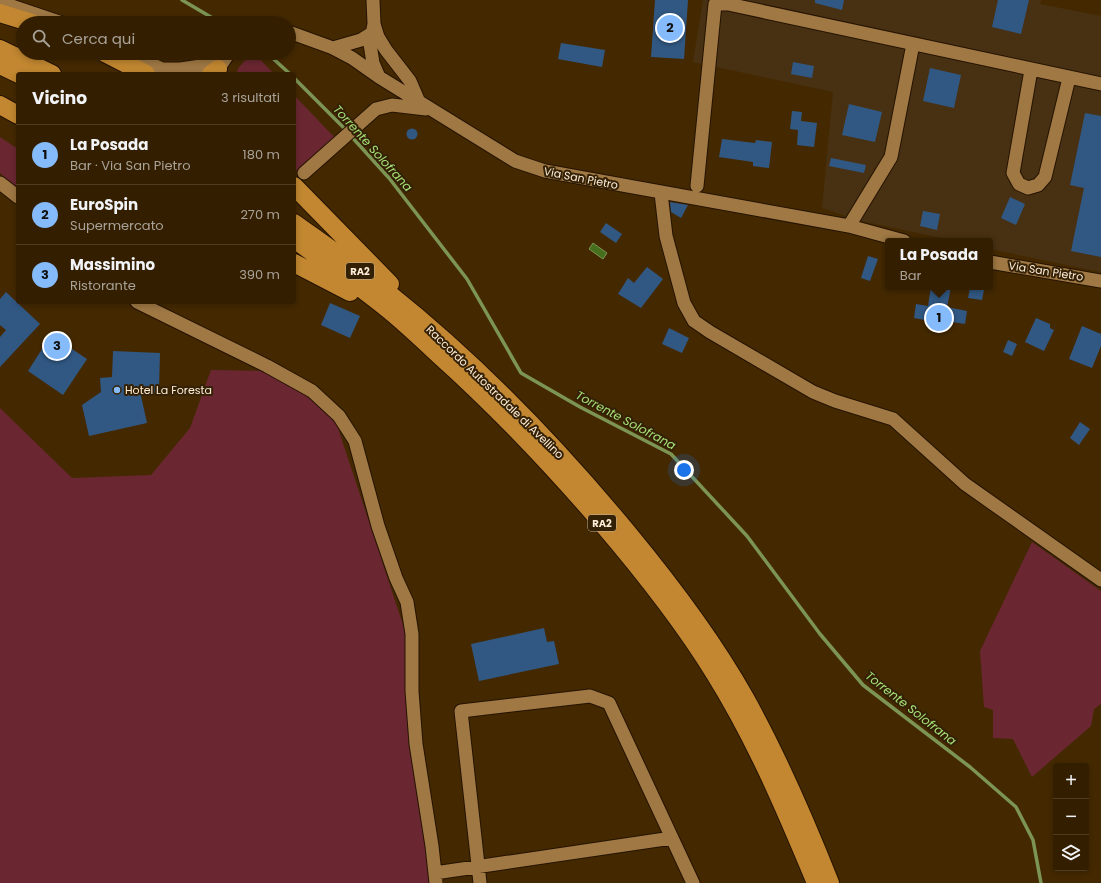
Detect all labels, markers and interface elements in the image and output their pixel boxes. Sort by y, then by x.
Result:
pin: 2 [657,13,683,43]
search box [16,16,296,60]
icon: search [30,27,52,49]
text: Cerca qui [62,28,135,49]
text: Vicino [32,86,87,110]
text: 3 risultati [221,88,280,107]
water label: Torrente Solofrana [329,101,417,195]
text: La Posada [70,134,148,155]
text: 1 [43,145,47,164]
text: 180 m [243,145,280,164]
text: Bar · Via San Pietro [70,156,190,175]
street label: Via San Pietro [542,163,620,193]
text: EuroSpin [70,194,138,215]
text: 2 [41,205,49,224]
text: 270 m [240,205,280,224]
text: Supermercato [70,216,164,235]
popup [885,238,993,290]
text: La Posada [900,244,978,265]
text: Massimino [70,254,155,275]
street label: Via San Pietro [1007,257,1085,285]
road number: RA2 [346,263,374,279]
text: 3 [41,265,49,284]
text: 390 m [239,265,280,284]
text: Bar [900,266,921,285]
text: Ristorante [70,276,136,295]
pin: 1 [926,303,952,333]
street label: Raccordo Autostradale di Avellino [423,322,567,462]
pin: 3 [44,331,70,361]
place label: Hotel La Foresta [125,382,212,398]
marker: Hotel La Foresta [112,385,122,395]
water label: Torrente Solofrana [573,386,679,454]
your location [674,460,694,480]
road number: RA2 [588,515,616,531]
water label: Torrente Solofrana [862,667,960,749]
map controls [1053,763,1089,871]
button: + [1053,763,1089,799]
button: − [1053,799,1089,835]
button: layers [1053,835,1089,871]

